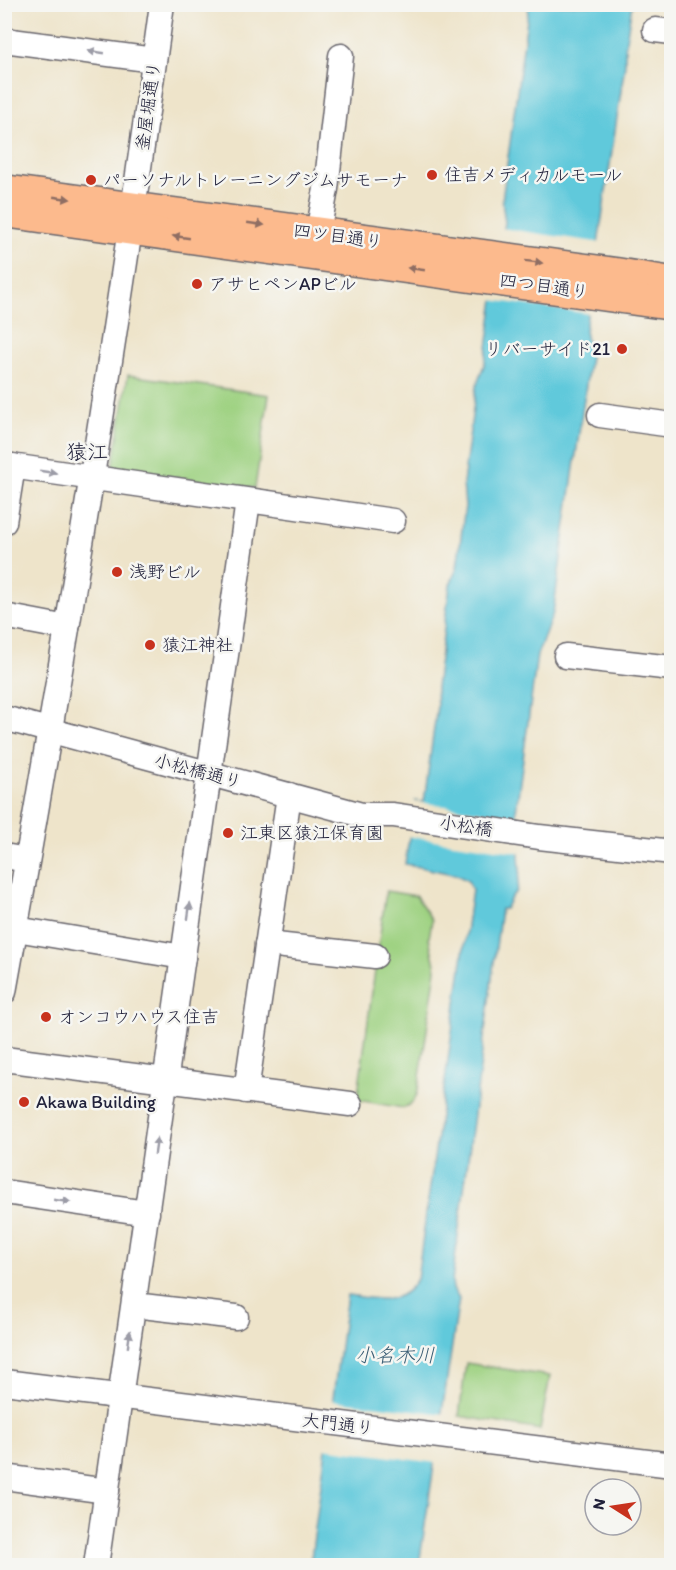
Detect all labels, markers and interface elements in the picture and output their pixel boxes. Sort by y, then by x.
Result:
one-way arrow [87,48,106,57]
street label: 釜屋堀通り [131,60,165,152]
place label: 住吉メディカルモール [444,164,622,186]
marker: 住吉メディカルモール [425,168,439,182]
place label: パーソナルトレーニングジムサモーナ [103,169,408,191]
marker: パーソナルトレーニングジムサモーナ [84,173,98,187]
one-way arrow [53,193,72,202]
street label: 四ツ目通り [292,219,384,253]
one-way arrow [246,220,265,229]
one-way arrow [171,233,190,242]
one-way arrow [525,258,544,267]
one-way arrow [406,265,425,274]
street label: 四つ目通り [498,269,590,303]
place label: アサヒペンAPビル [209,273,356,295]
marker: アサヒペンAPビル [190,277,204,291]
place label: リバーサイド21 [485,338,610,360]
marker: リバーサイド21 [615,342,629,356]
district label: 猿江 [66,439,108,464]
one-way arrow [38,467,57,476]
place label: 浅野ビル [129,561,201,583]
marker: 浅野ビル [110,565,124,579]
place label: 猿江神社 [162,634,234,656]
marker: 猿江神社 [143,638,157,652]
street label: 小松橋通り [152,749,244,793]
street label: 小松橋 [438,811,494,841]
place label: 江東区猿江保育園 [240,822,384,844]
marker: 江東区猿江保育園 [221,826,235,840]
one-way arrow [185,902,194,921]
place label: オンコウハウス住吉 [58,1006,219,1028]
marker: オンコウハウス住吉 [39,1010,53,1024]
place label: Akawa Building [36,1091,157,1113]
marker: Akawa Building [17,1095,31,1109]
one-way arrow [152,1137,161,1156]
one-way arrow [53,1196,72,1205]
one-way arrow [125,1330,134,1349]
water label: 小名木川 [355,1343,435,1367]
street label: 大門通り [301,1409,375,1439]
north arrow [583,1477,643,1537]
text: N [588,1497,609,1511]

